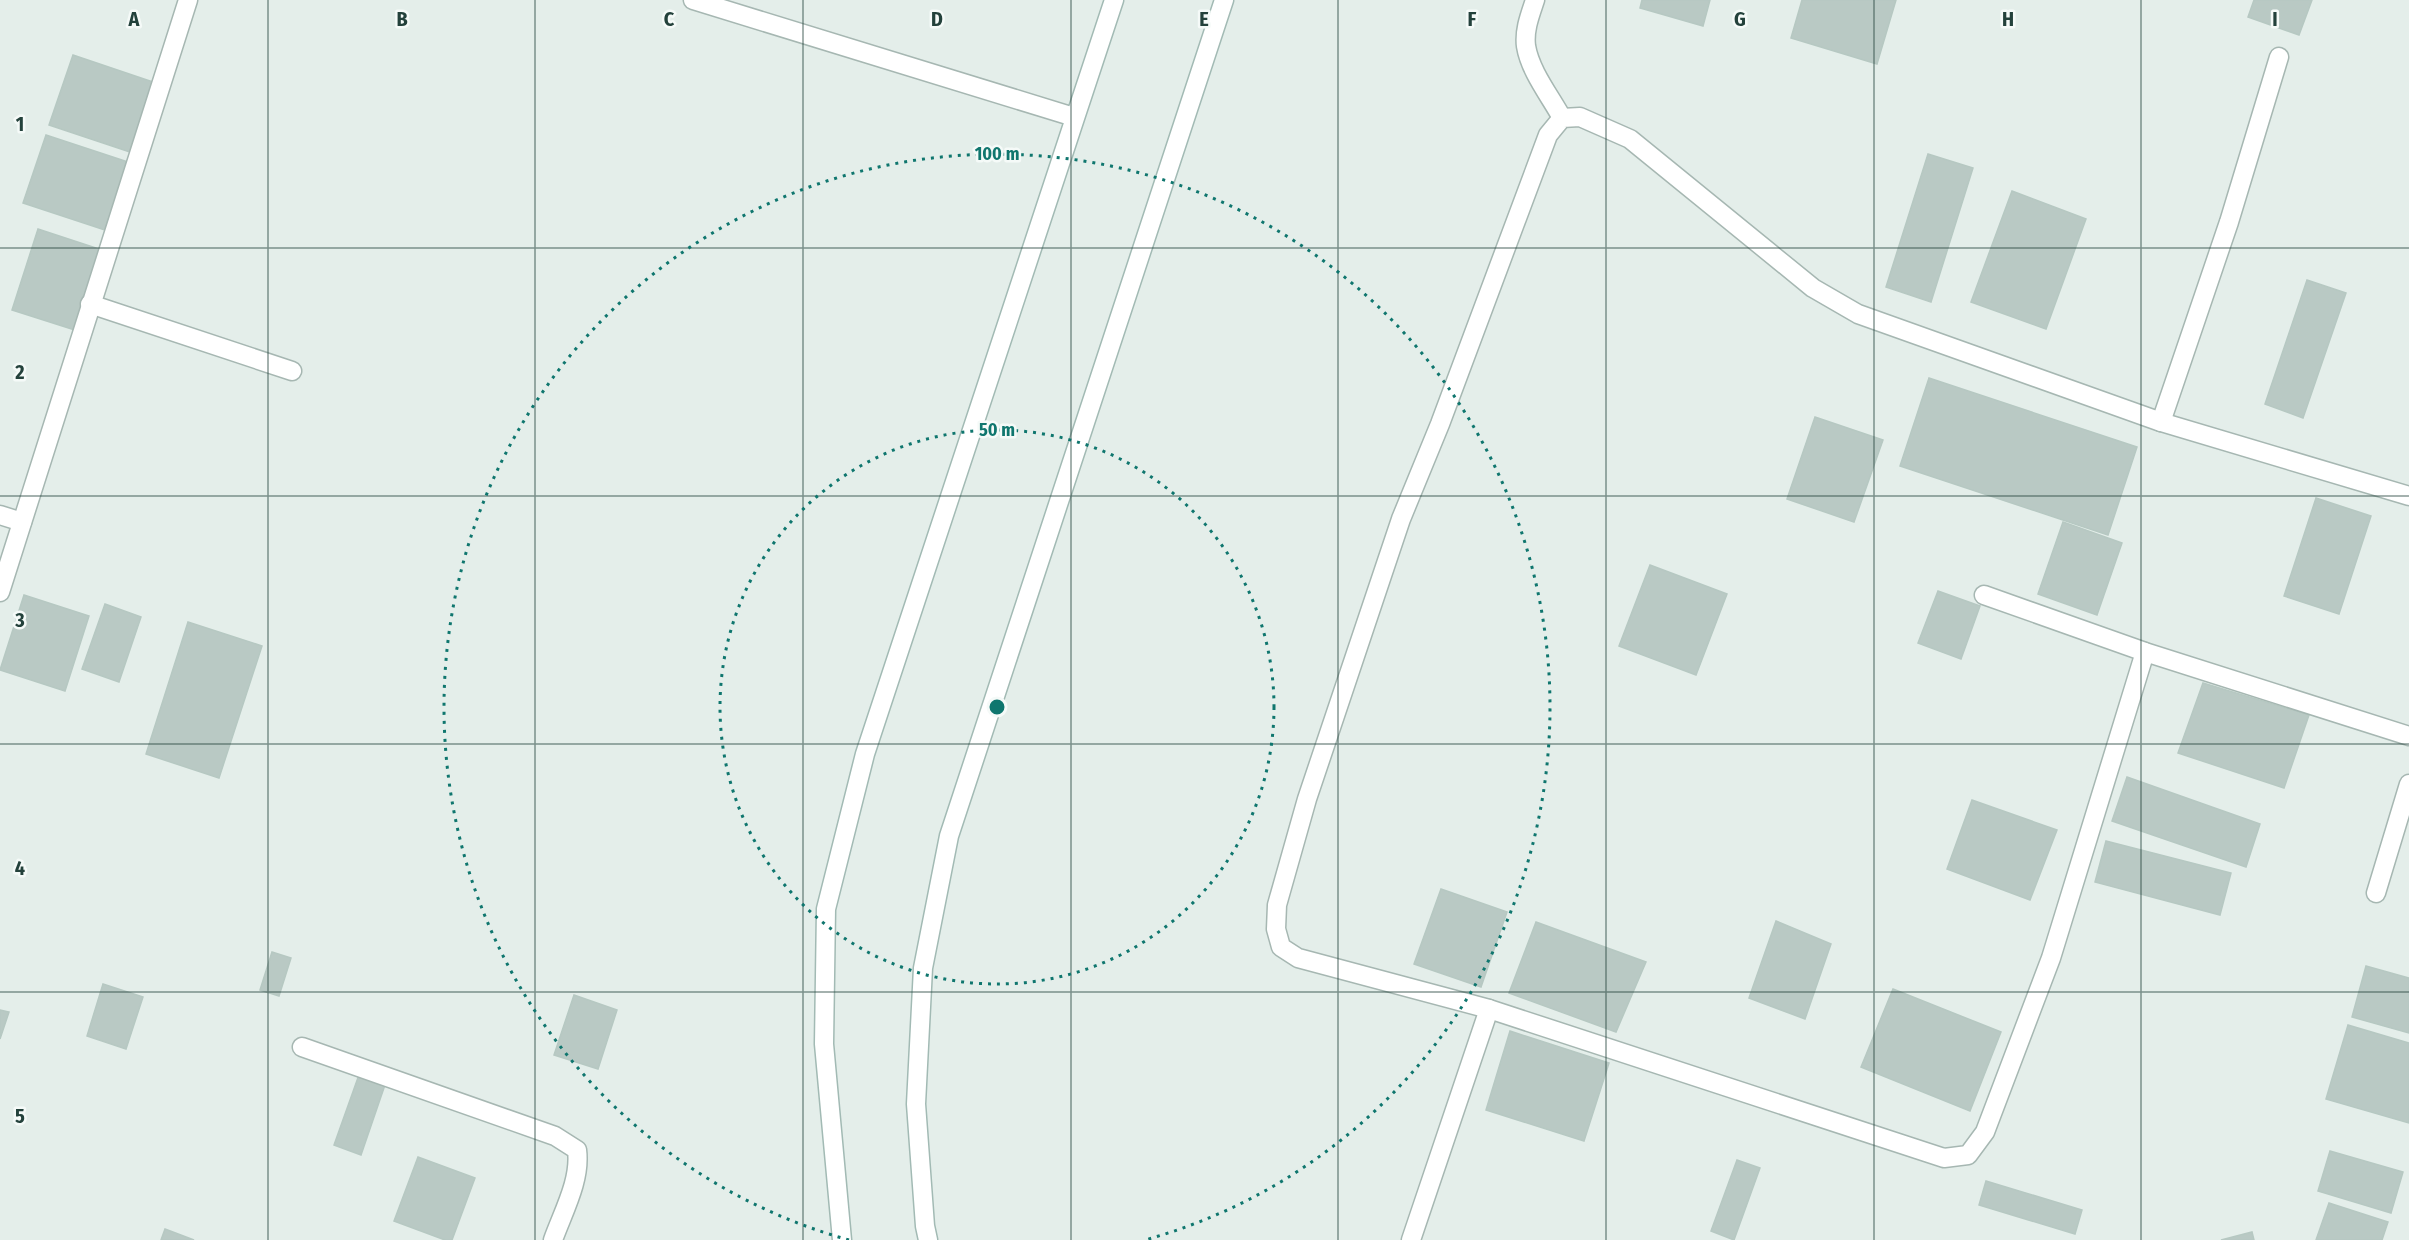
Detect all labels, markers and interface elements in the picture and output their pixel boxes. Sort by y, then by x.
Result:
text: A [128,7,141,31]
text: B [396,7,408,31]
text: C [664,7,675,31]
text: D [931,7,943,31]
text: E [1199,7,1209,31]
text: F [1468,7,1477,31]
text: G [1734,7,1746,31]
text: H [2002,7,2014,31]
text: I [2272,7,2278,31]
text: 1 [16,112,24,136]
text: 100 m [975,143,1019,165]
text: 2 [14,360,25,384]
text: 50 m [979,419,1015,441]
text: 3 [14,608,25,632]
centre of rings [987,697,1007,717]
text: 4 [15,856,25,880]
text: 5 [15,1104,25,1128]

